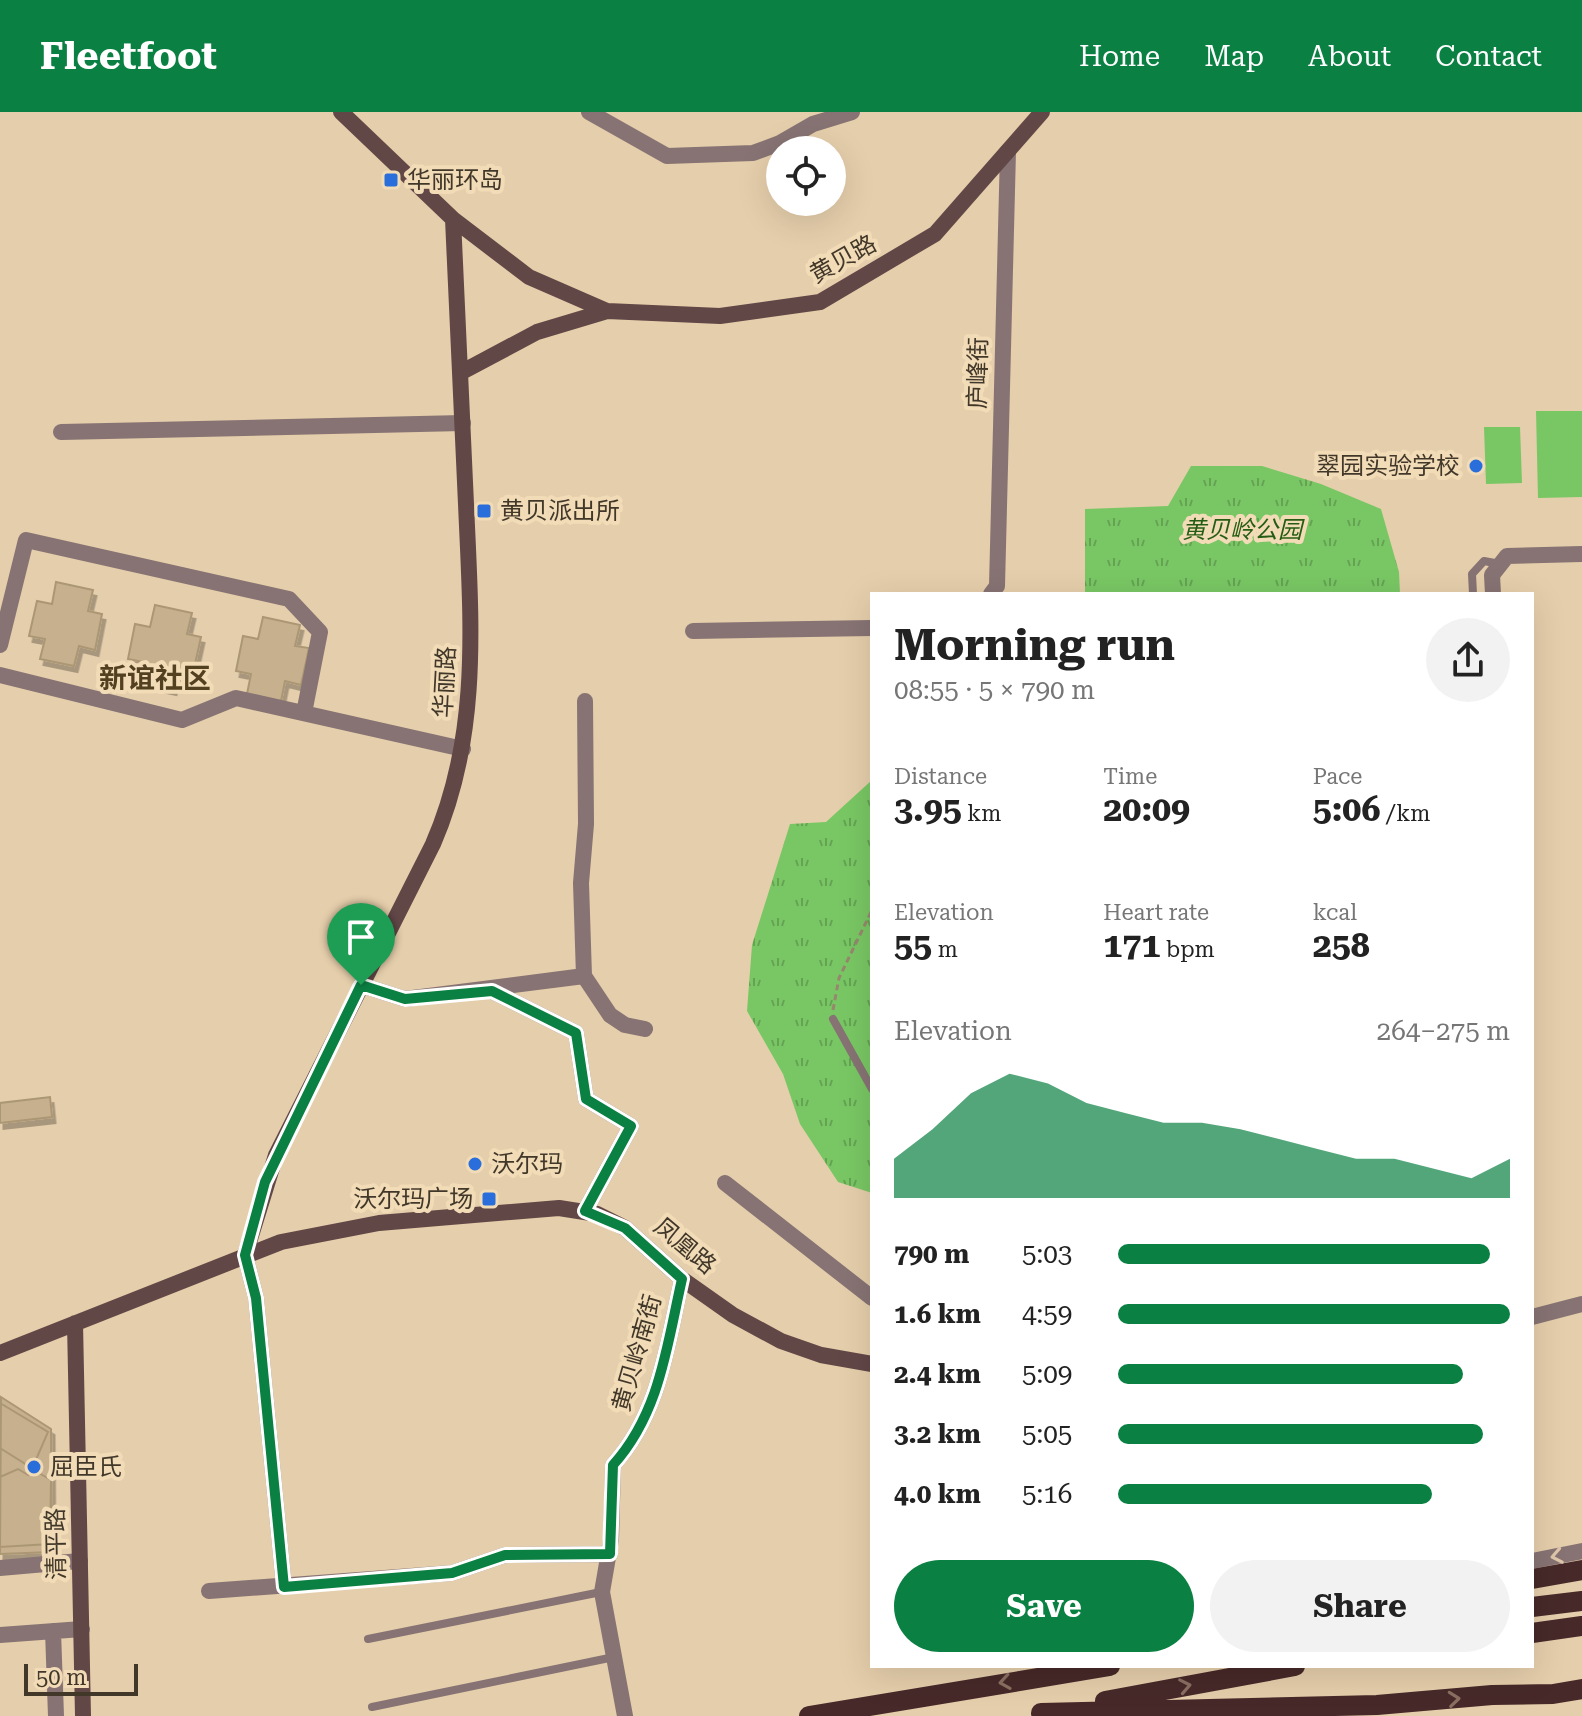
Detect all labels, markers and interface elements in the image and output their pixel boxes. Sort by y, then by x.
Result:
text: Fleetfoot [40,34,217,78]
text: Home [1079,40,1160,73]
text: Map [1204,40,1264,73]
text: About [1308,40,1391,73]
text: Contact [1435,40,1542,73]
map controls [766,136,846,216]
button: locate [766,136,846,216]
place label: 华丽环岛 [407,166,503,194]
marker: 华丽环岛 [382,171,400,189]
street label: 黄贝路 [805,229,881,289]
street label: 庐峰街 [963,337,993,409]
place label: 翠园实验学校 [1316,452,1460,480]
marker: 翠园实验学校 [1467,457,1485,475]
place label: 黄贝派出所 [500,497,620,525]
marker: 黄贝派出所 [475,502,493,520]
park label: 黄贝岭公园 [1182,516,1305,544]
button: share [1426,618,1510,702]
text: Morning run [894,619,1175,671]
street label: 华丽路 [429,645,461,719]
district label: 新谊社区 [99,662,211,695]
text: 08:55 · 5 × 790 m [894,675,1095,705]
text: Distance [894,764,987,789]
text: Time [1103,764,1157,789]
text: Pace [1313,764,1362,789]
text: 3.95 [894,789,962,829]
text: 20:09 [1103,789,1190,829]
text: 5:06 [1313,789,1380,829]
text: km [962,801,1001,826]
text: /km [1380,801,1430,826]
text: Elevation [894,900,994,925]
text: Heart rate [1103,900,1209,925]
text: kcal [1313,900,1357,925]
pin [327,903,395,985]
icon: arrive [339,915,383,959]
text: 55 [894,925,932,965]
text: 171 [1103,925,1160,965]
text: 258 [1313,925,1370,965]
text: m [932,937,958,962]
text: bpm [1160,937,1215,962]
text: Elevation [894,1016,1012,1046]
text: 264–275 m [1377,1016,1510,1046]
place label: 沃尔玛 [491,1150,563,1178]
marker: 沃尔玛 [466,1155,484,1173]
place label: 沃尔玛广场 [353,1185,473,1213]
marker: 沃尔玛广场 [480,1190,498,1208]
street label: 凤凰路 [648,1212,722,1280]
text: 790 m [894,1239,969,1269]
text: 5:03 [1022,1239,1072,1269]
street label: 黄贝岭南街 [607,1291,667,1415]
text: 1.6 km [894,1299,981,1329]
text: 4:59 [1022,1299,1072,1329]
text: 2.4 km [894,1359,981,1389]
text: 5:09 [1022,1359,1072,1389]
text: 3.2 km [894,1419,981,1449]
text: 5:05 [1022,1419,1072,1449]
place label: 屈臣氏 [50,1453,122,1481]
marker: 屈臣氏 [25,1458,43,1476]
text: 4.0 km [894,1479,981,1509]
text: 5:16 [1022,1479,1072,1509]
street label: 清平路 [41,1508,71,1580]
one-way arrow [1551,1547,1564,1564]
button: Save [894,1560,1194,1652]
button: Share [1210,1560,1510,1652]
scale bar [24,1660,138,1696]
text: 50 m [36,1665,86,1690]
one-way arrow [998,1673,1012,1690]
one-way arrow [1178,1679,1192,1696]
one-way arrow [1448,1690,1461,1707]

